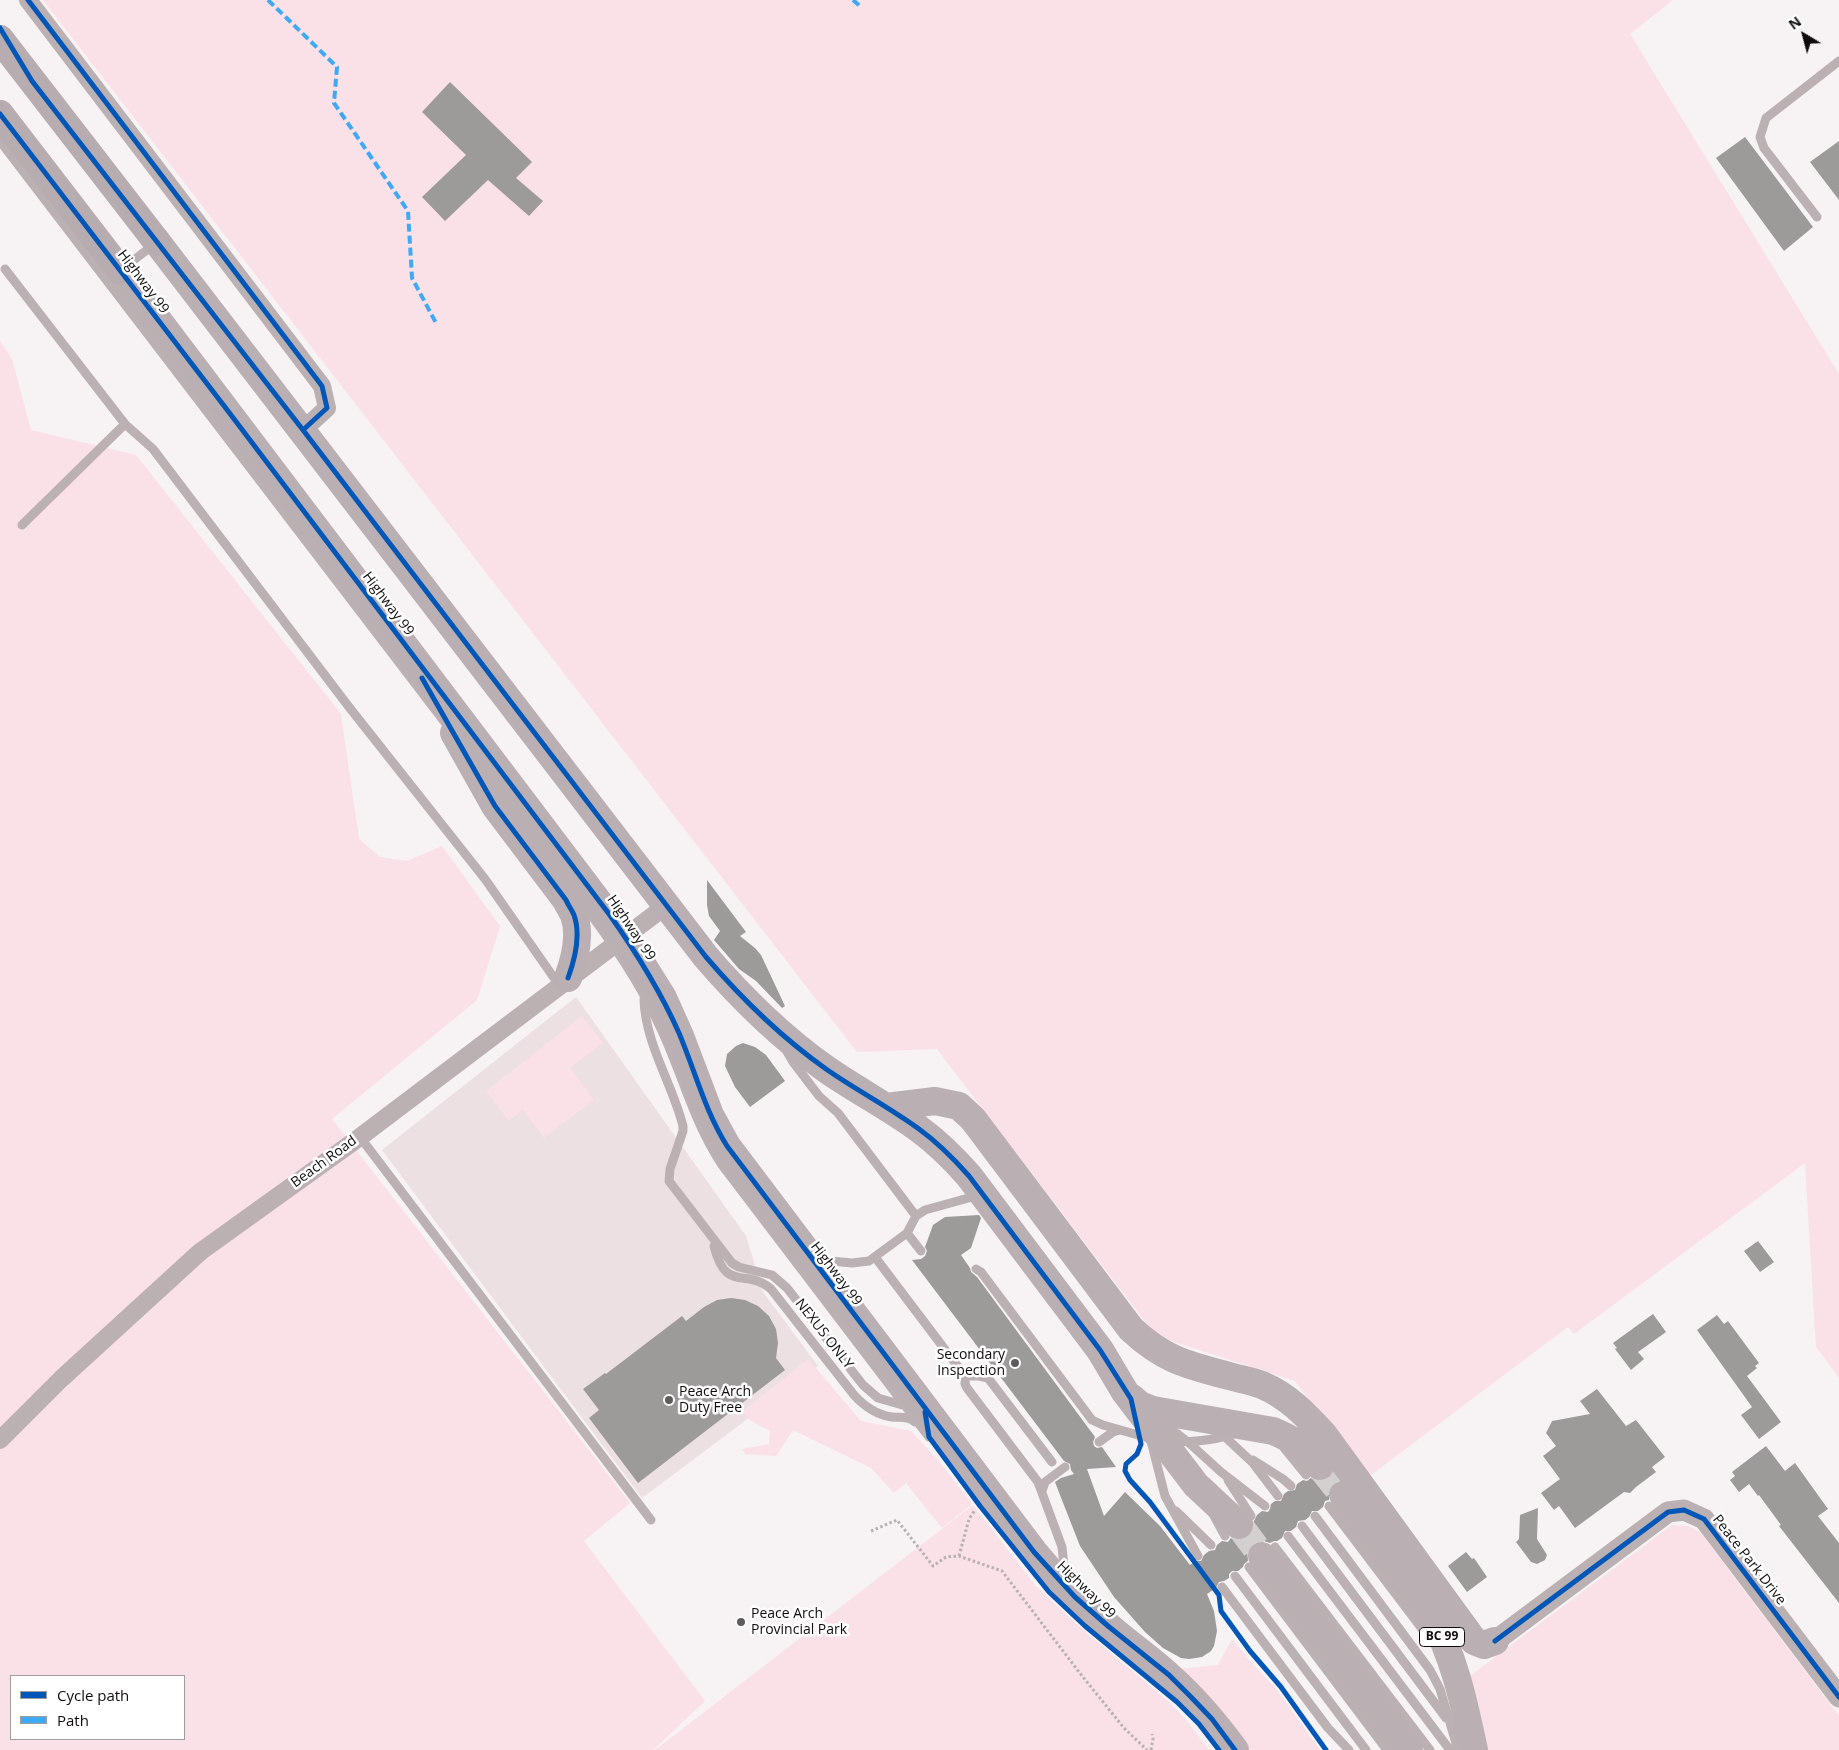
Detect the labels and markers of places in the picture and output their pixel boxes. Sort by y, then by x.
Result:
place label: Secondary Inspection [937,1347,1005,1380]
marker: Secondary Inspection [1009,1357,1021,1369]
place label: Peace Arch Duty Free [679,1384,751,1416]
marker: Peace Arch Duty Free [663,1394,675,1406]
place label: Peace Arch Provincial Park [751,1606,847,1638]
marker: Peace Arch Provincial Park [735,1616,747,1628]

